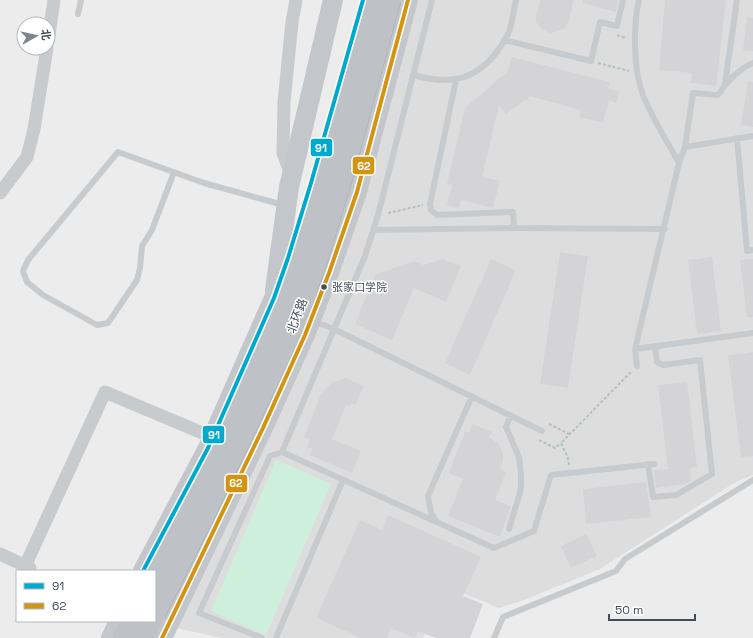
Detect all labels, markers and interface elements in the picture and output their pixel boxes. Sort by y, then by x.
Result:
north arrow [16,16,56,56]
text: 北 [38,28,54,41]
line badge: 91 [310,138,333,157]
text: 91 [315,141,327,155]
line badge: 62 [352,156,375,175]
text: 62 [357,159,371,173]
place label: 张家口学院 [332,280,387,294]
marker: 张家口学院 [319,282,329,292]
street label: 北环路 [283,296,311,336]
line badge: 91 [202,425,225,444]
text: 91 [208,428,220,442]
line badge: 62 [225,474,248,493]
text: 62 [229,476,243,490]
legend [16,570,156,622]
text: 91 [52,578,64,594]
scale bar [609,596,695,622]
text: 62 [52,598,67,614]
text: 50 m [615,602,643,618]

